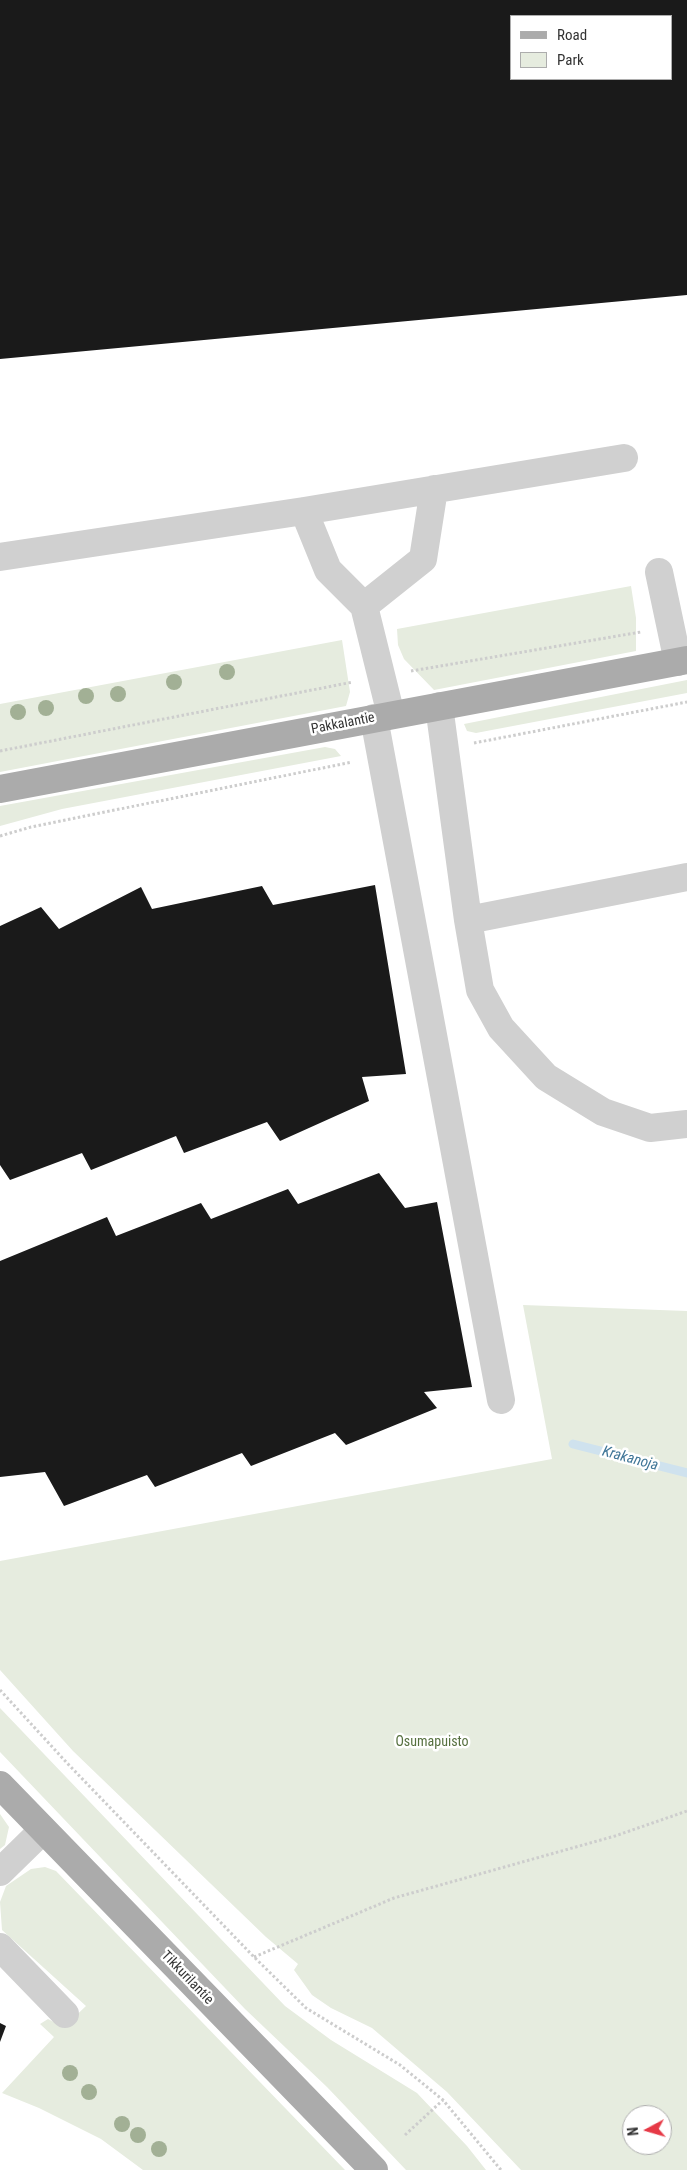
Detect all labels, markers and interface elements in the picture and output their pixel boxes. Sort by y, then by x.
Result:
legend [510,15,672,80]
text: Road [557,26,587,44]
text: Park [557,51,584,69]
street label: Pakkalantie [310,710,376,738]
water label: Krakanoja [600,1443,660,1475]
park label: Osumapuisto [395,1734,469,1750]
street label: Tikkurilantie [157,1948,217,2008]
north arrow [622,2105,672,2155]
text: N [625,2126,641,2137]

